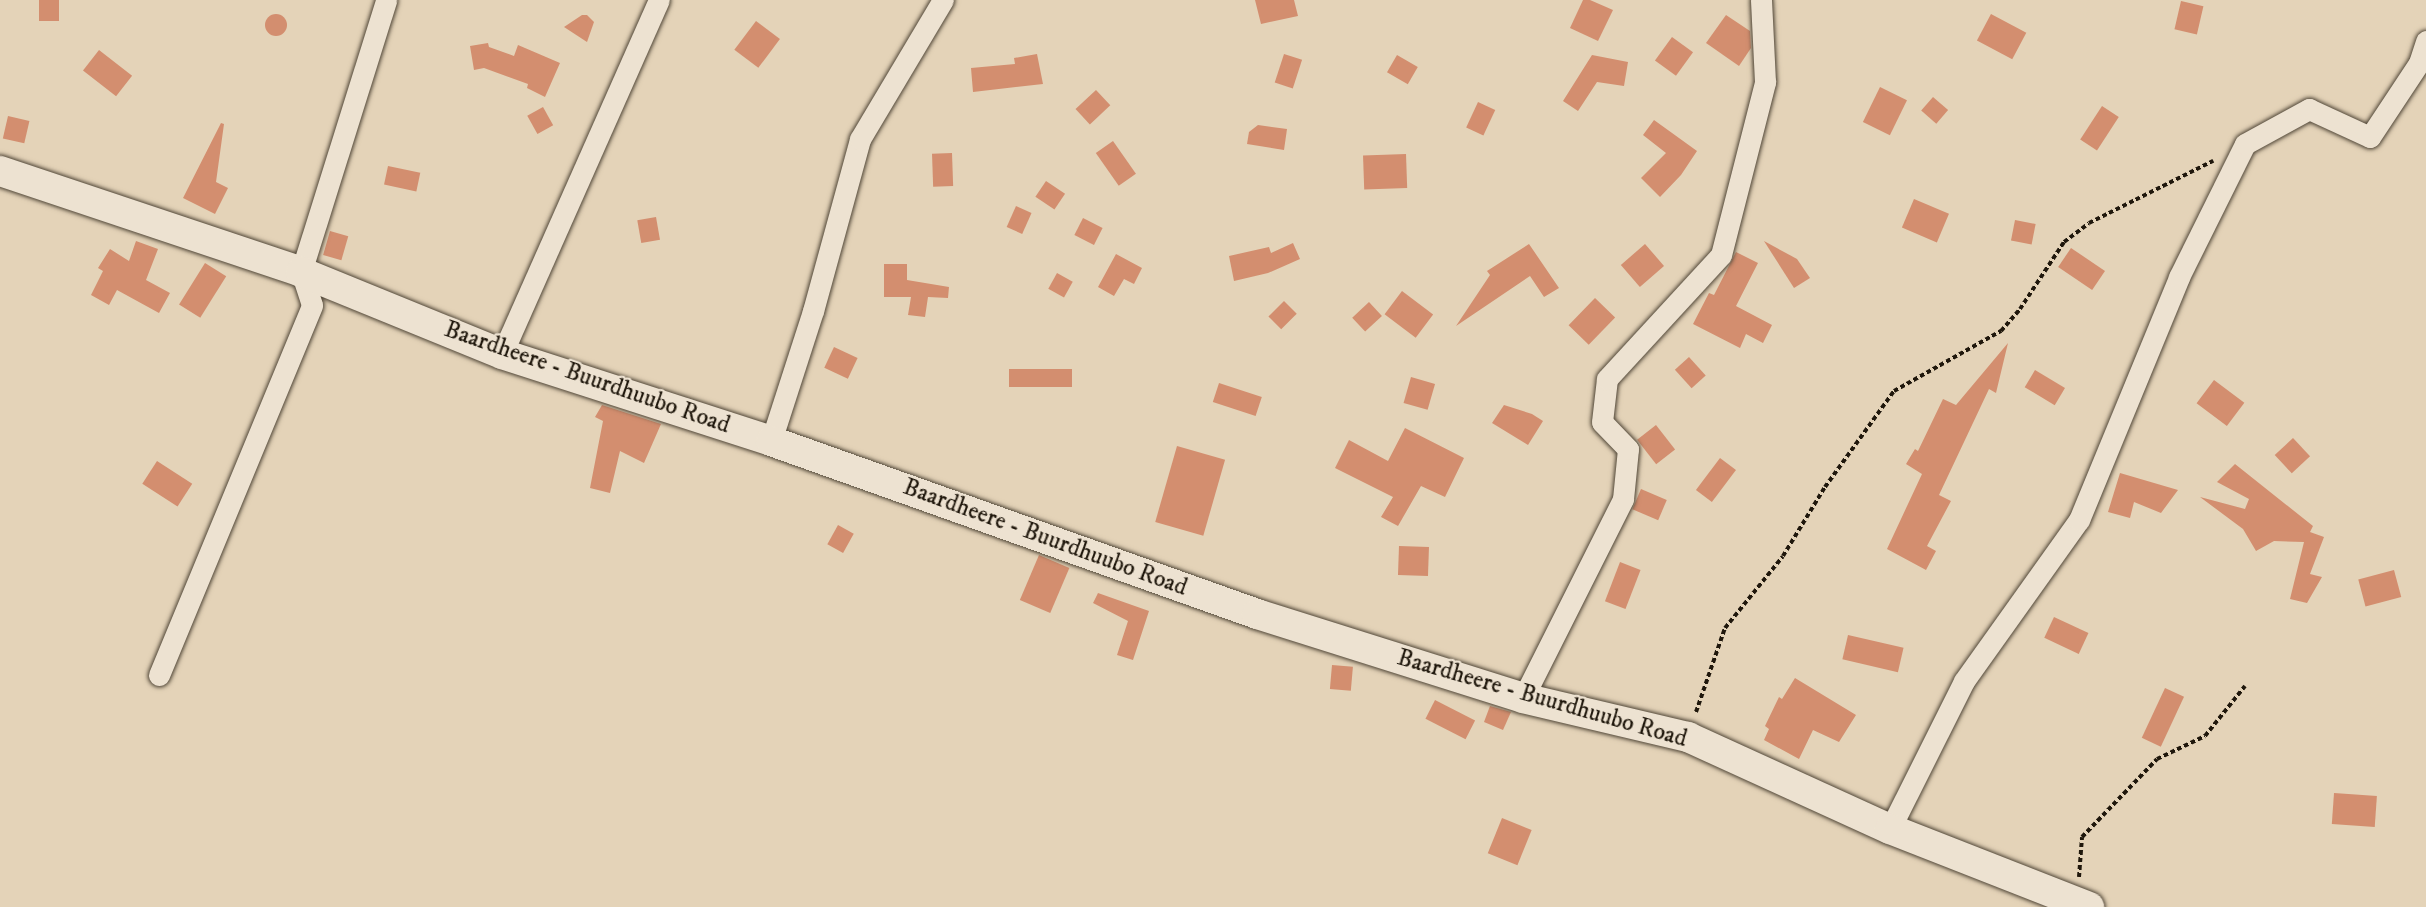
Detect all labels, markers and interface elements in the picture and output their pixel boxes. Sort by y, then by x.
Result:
street label: Baardheere - Buurdhuubo Road [440,316,734,440]
street label: Baardheere - Buurdhuubo Road [899,473,1191,603]
street label: Baardheere - Buurdhuubo Road [1394,644,1690,754]

